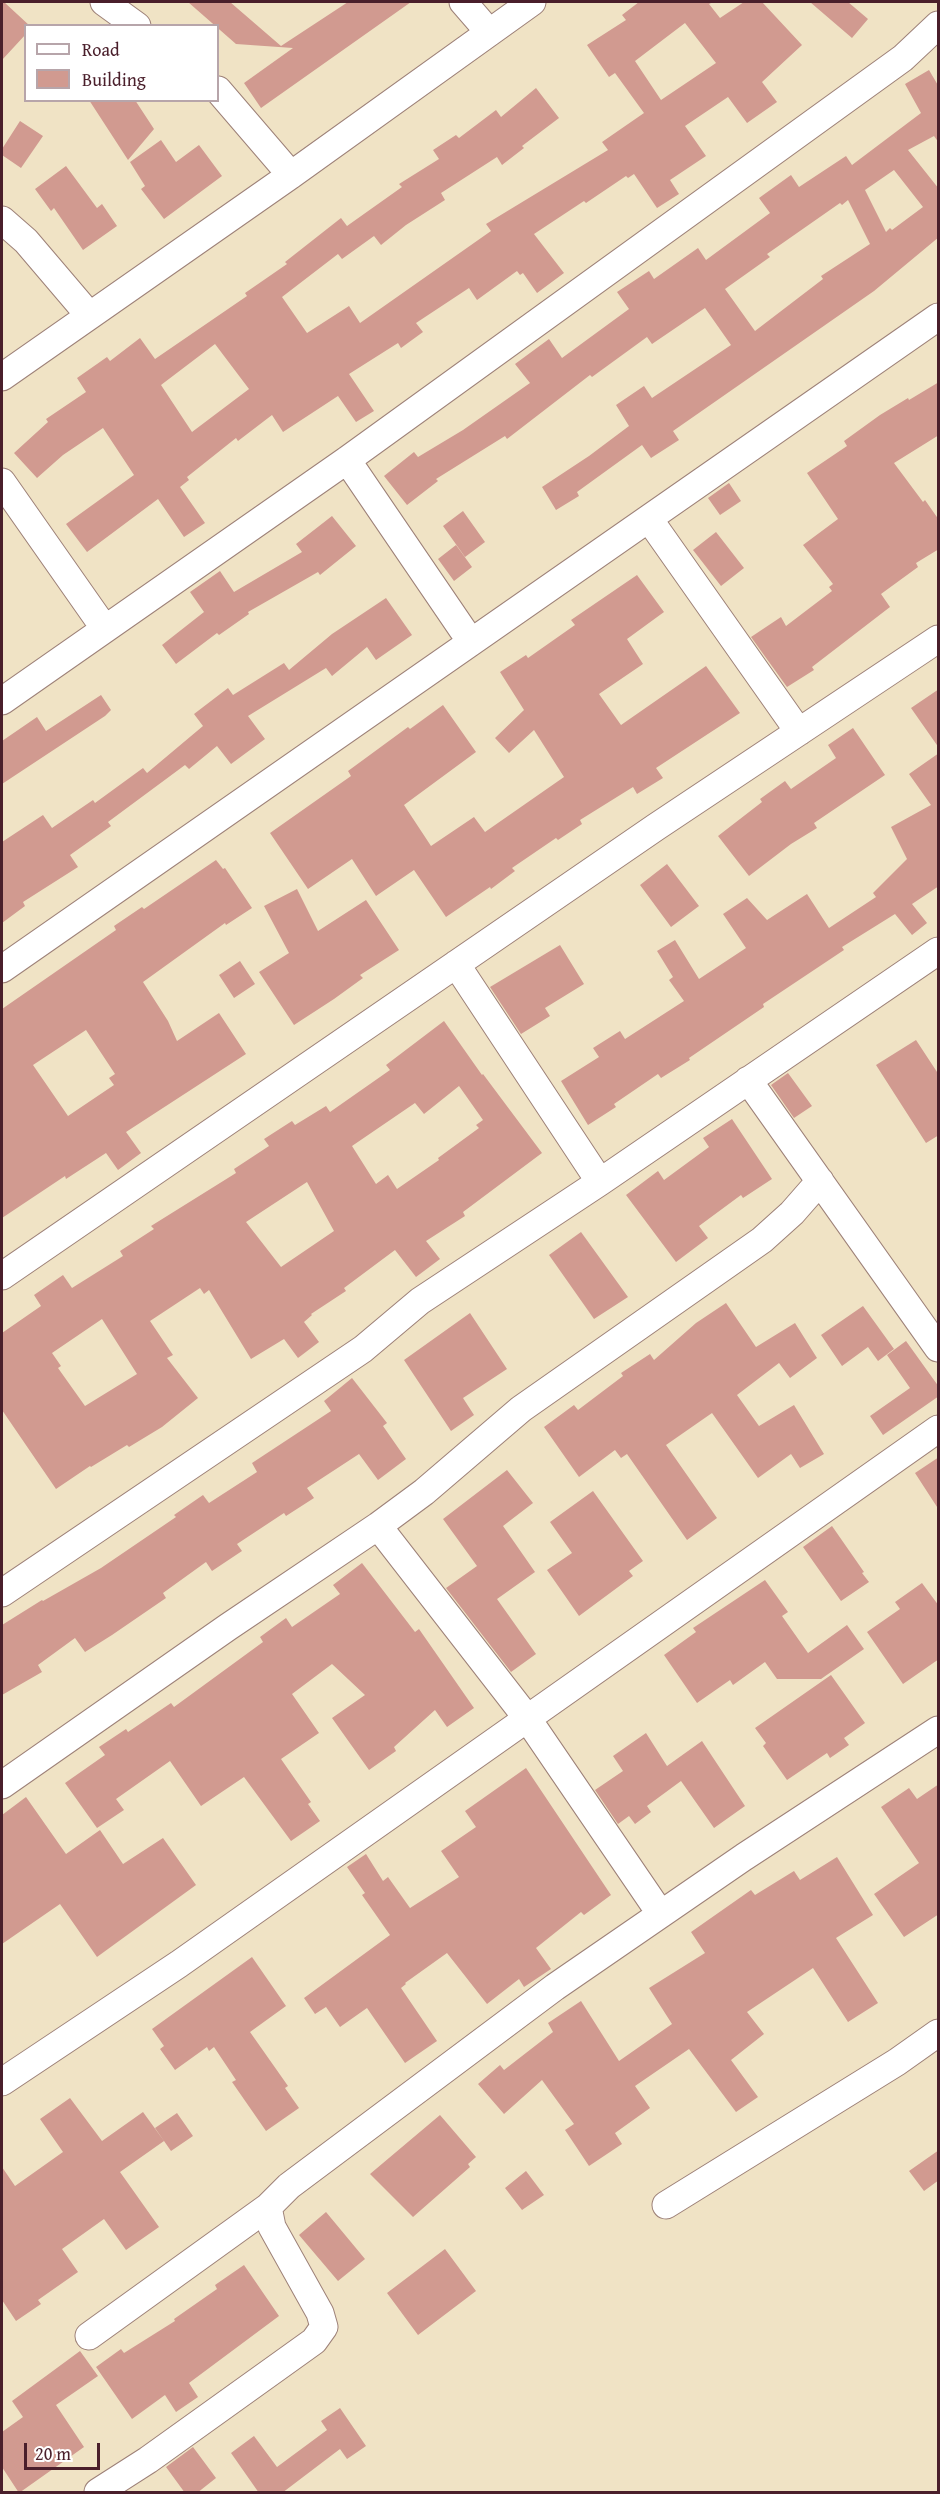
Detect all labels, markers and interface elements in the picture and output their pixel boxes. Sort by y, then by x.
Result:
legend [24,24,219,102]
text: Road [82,36,120,63]
text: Building [82,66,146,93]
scale bar [27,2431,104,2469]
text: 20 m [35,2440,71,2467]

